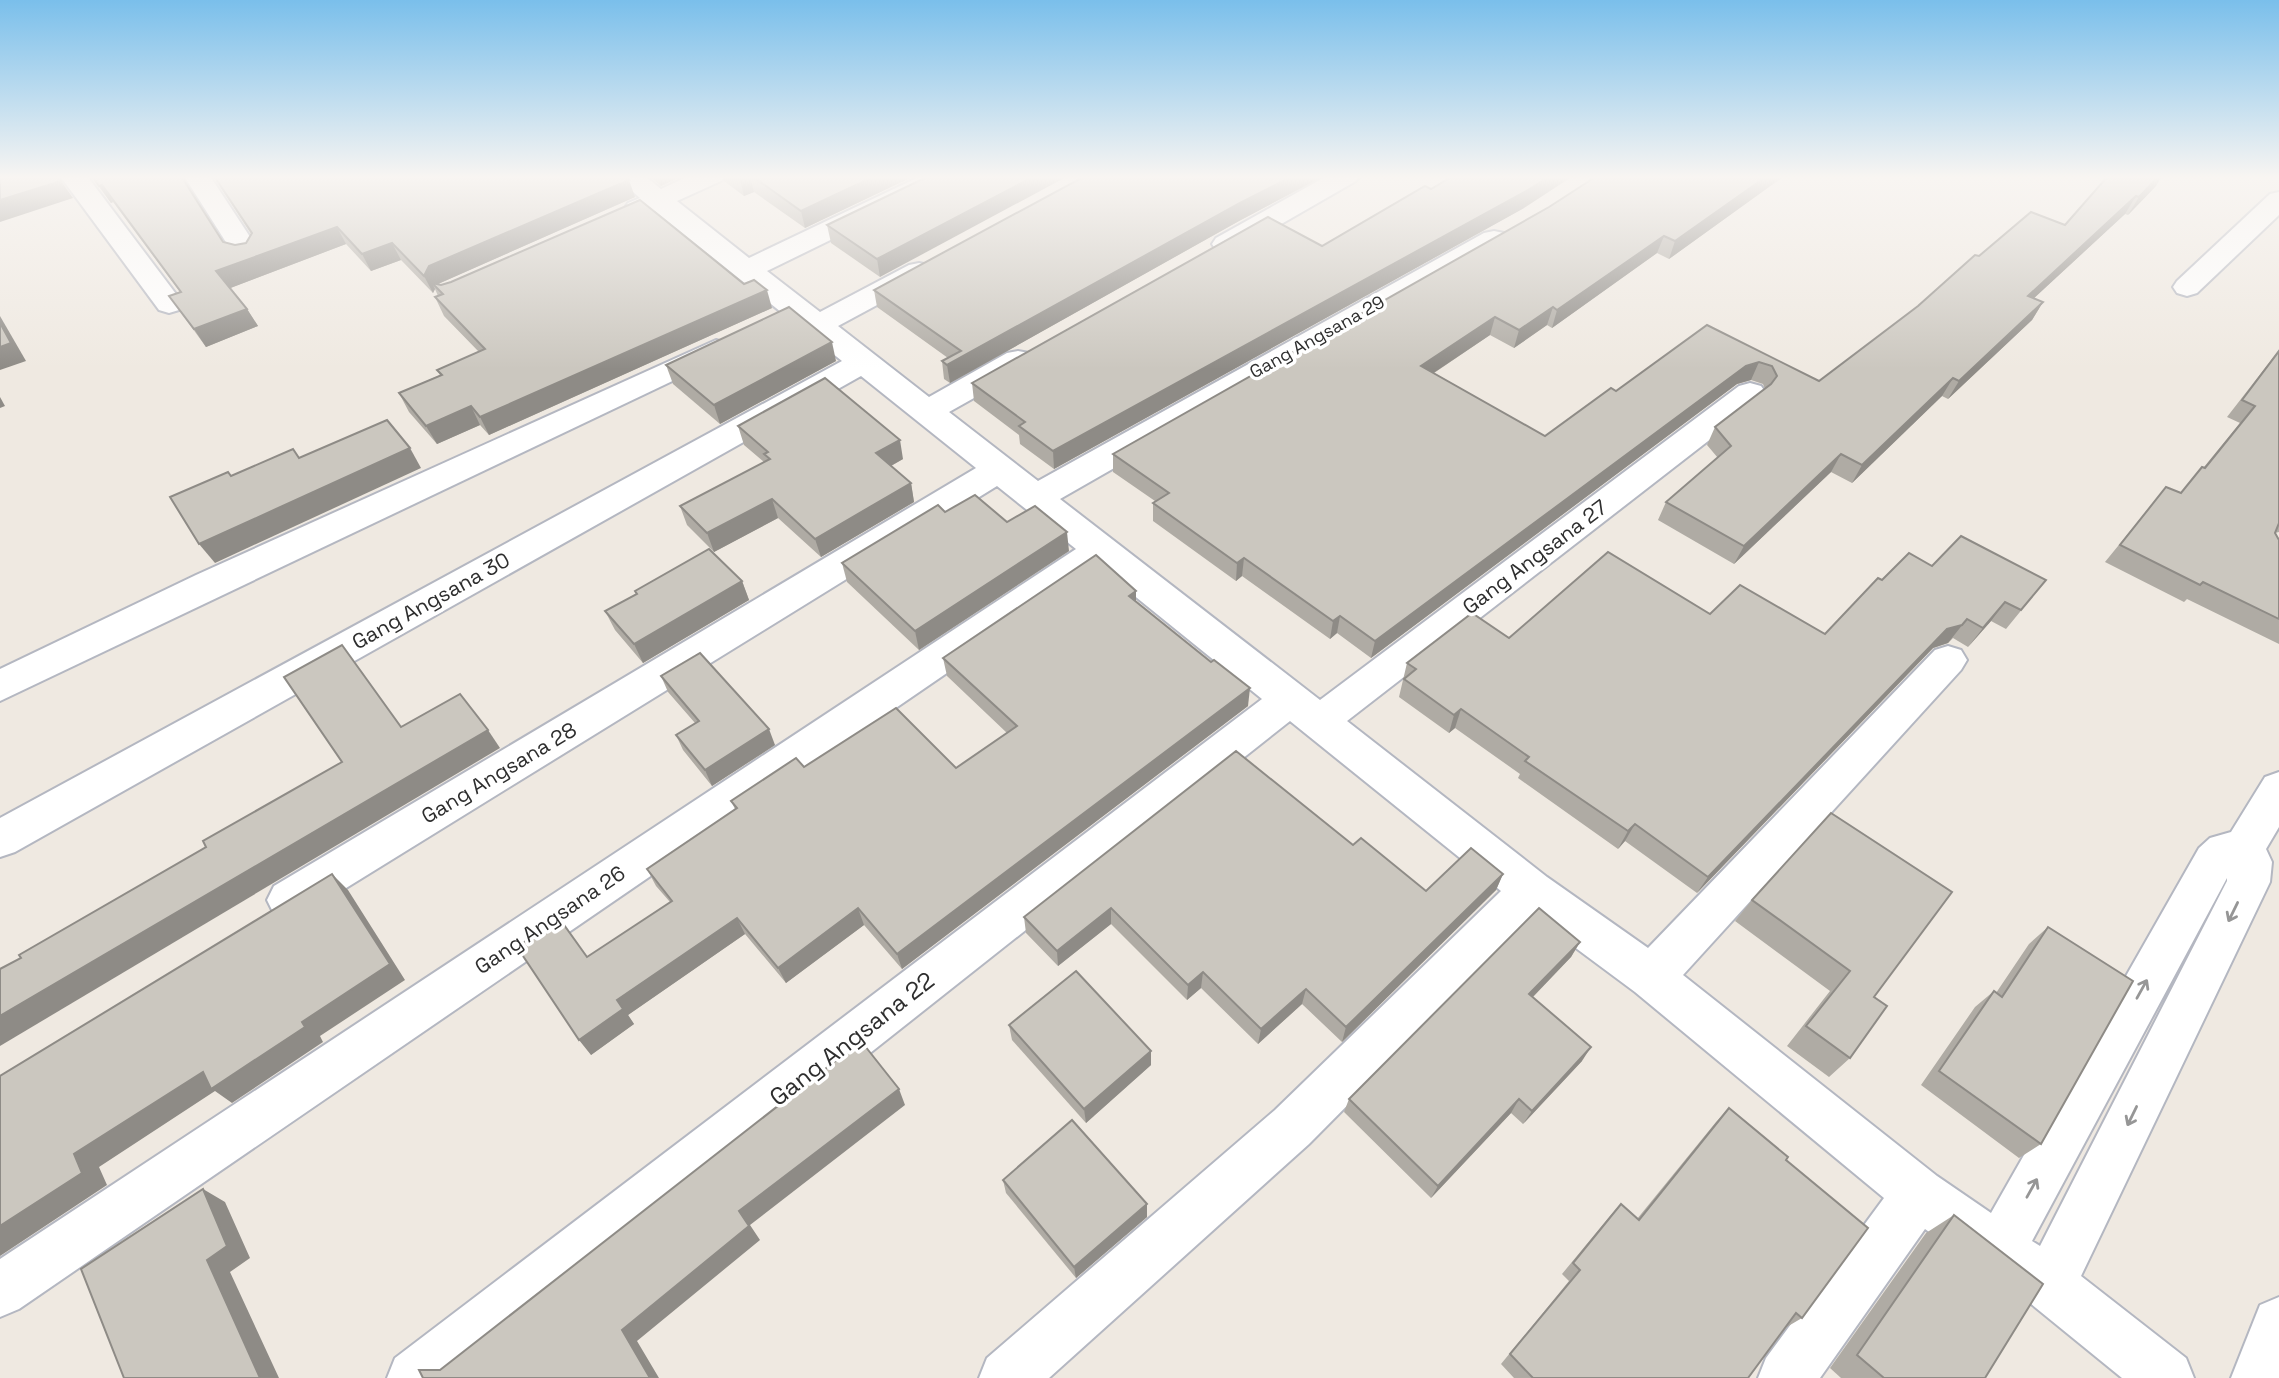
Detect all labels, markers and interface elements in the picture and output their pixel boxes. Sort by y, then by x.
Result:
street label: Gang Angsana 29 [1245,290,1388,383]
street label: Gang Angsana 27 [1457,493,1613,620]
street label: Gang Angsana 30 [347,546,515,655]
street label: Gang Angsana 28 [416,716,581,830]
street label: Gang Angsana 26 [469,859,630,980]
one-way arrow [2226,901,2240,922]
street label: Gang Angsana 22 [763,965,940,1113]
one-way arrow [2136,979,2149,1000]
one-way arrow [2125,1105,2139,1126]
one-way arrow [2026,1178,2040,1199]

